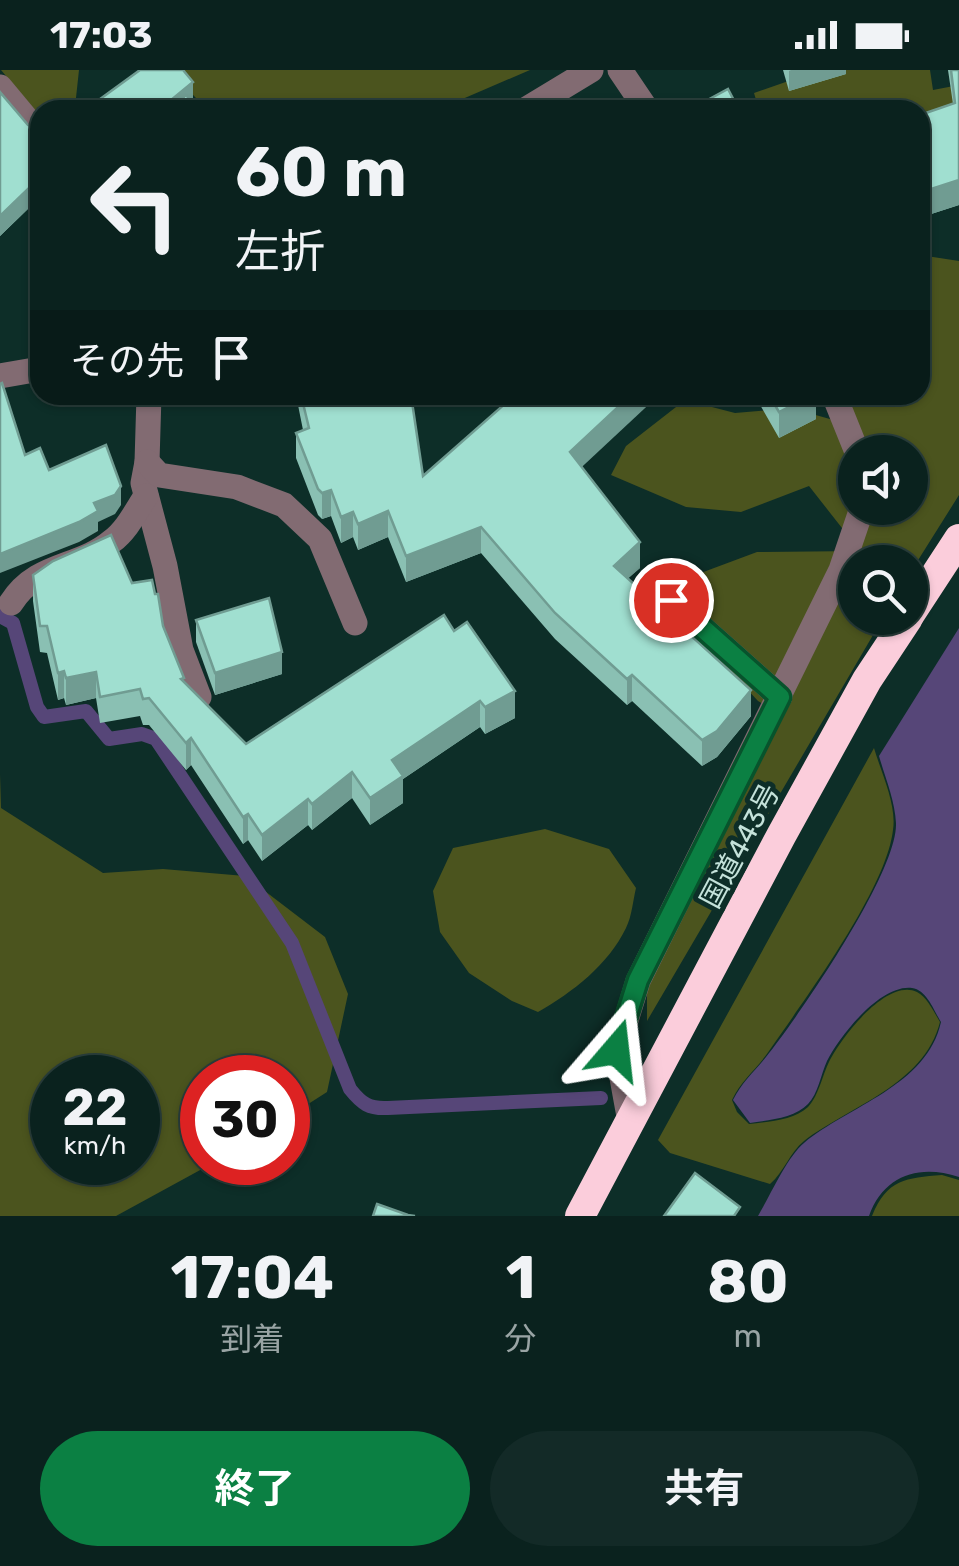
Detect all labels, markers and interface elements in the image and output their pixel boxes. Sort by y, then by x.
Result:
text: 17:03 [50,12,153,58]
text: 60 m [235,131,407,214]
icon: left [70,140,200,270]
text: 左折 [235,225,325,278]
icon: arrive [204,330,259,385]
text: その先 [70,338,184,384]
map controls [838,435,928,635]
button: sound [838,435,928,525]
button: search [838,545,928,635]
pin [629,558,714,643]
icon: arrive [644,573,699,628]
street label: 国道443号 [694,778,786,914]
position arrow [564,998,668,1102]
speed limit sign: 30 [180,1055,310,1185]
text: 22 [63,1078,128,1138]
text: km/h [64,1131,126,1160]
text: 17:04 [171,1242,334,1313]
text: 1 [506,1242,535,1313]
text: 80 [707,1246,788,1317]
text: m [734,1317,762,1355]
text: 到着 [220,1320,284,1358]
text: 分 [505,1320,537,1358]
button: 終了 [40,1431,470,1546]
button: 共有 [490,1431,919,1546]

